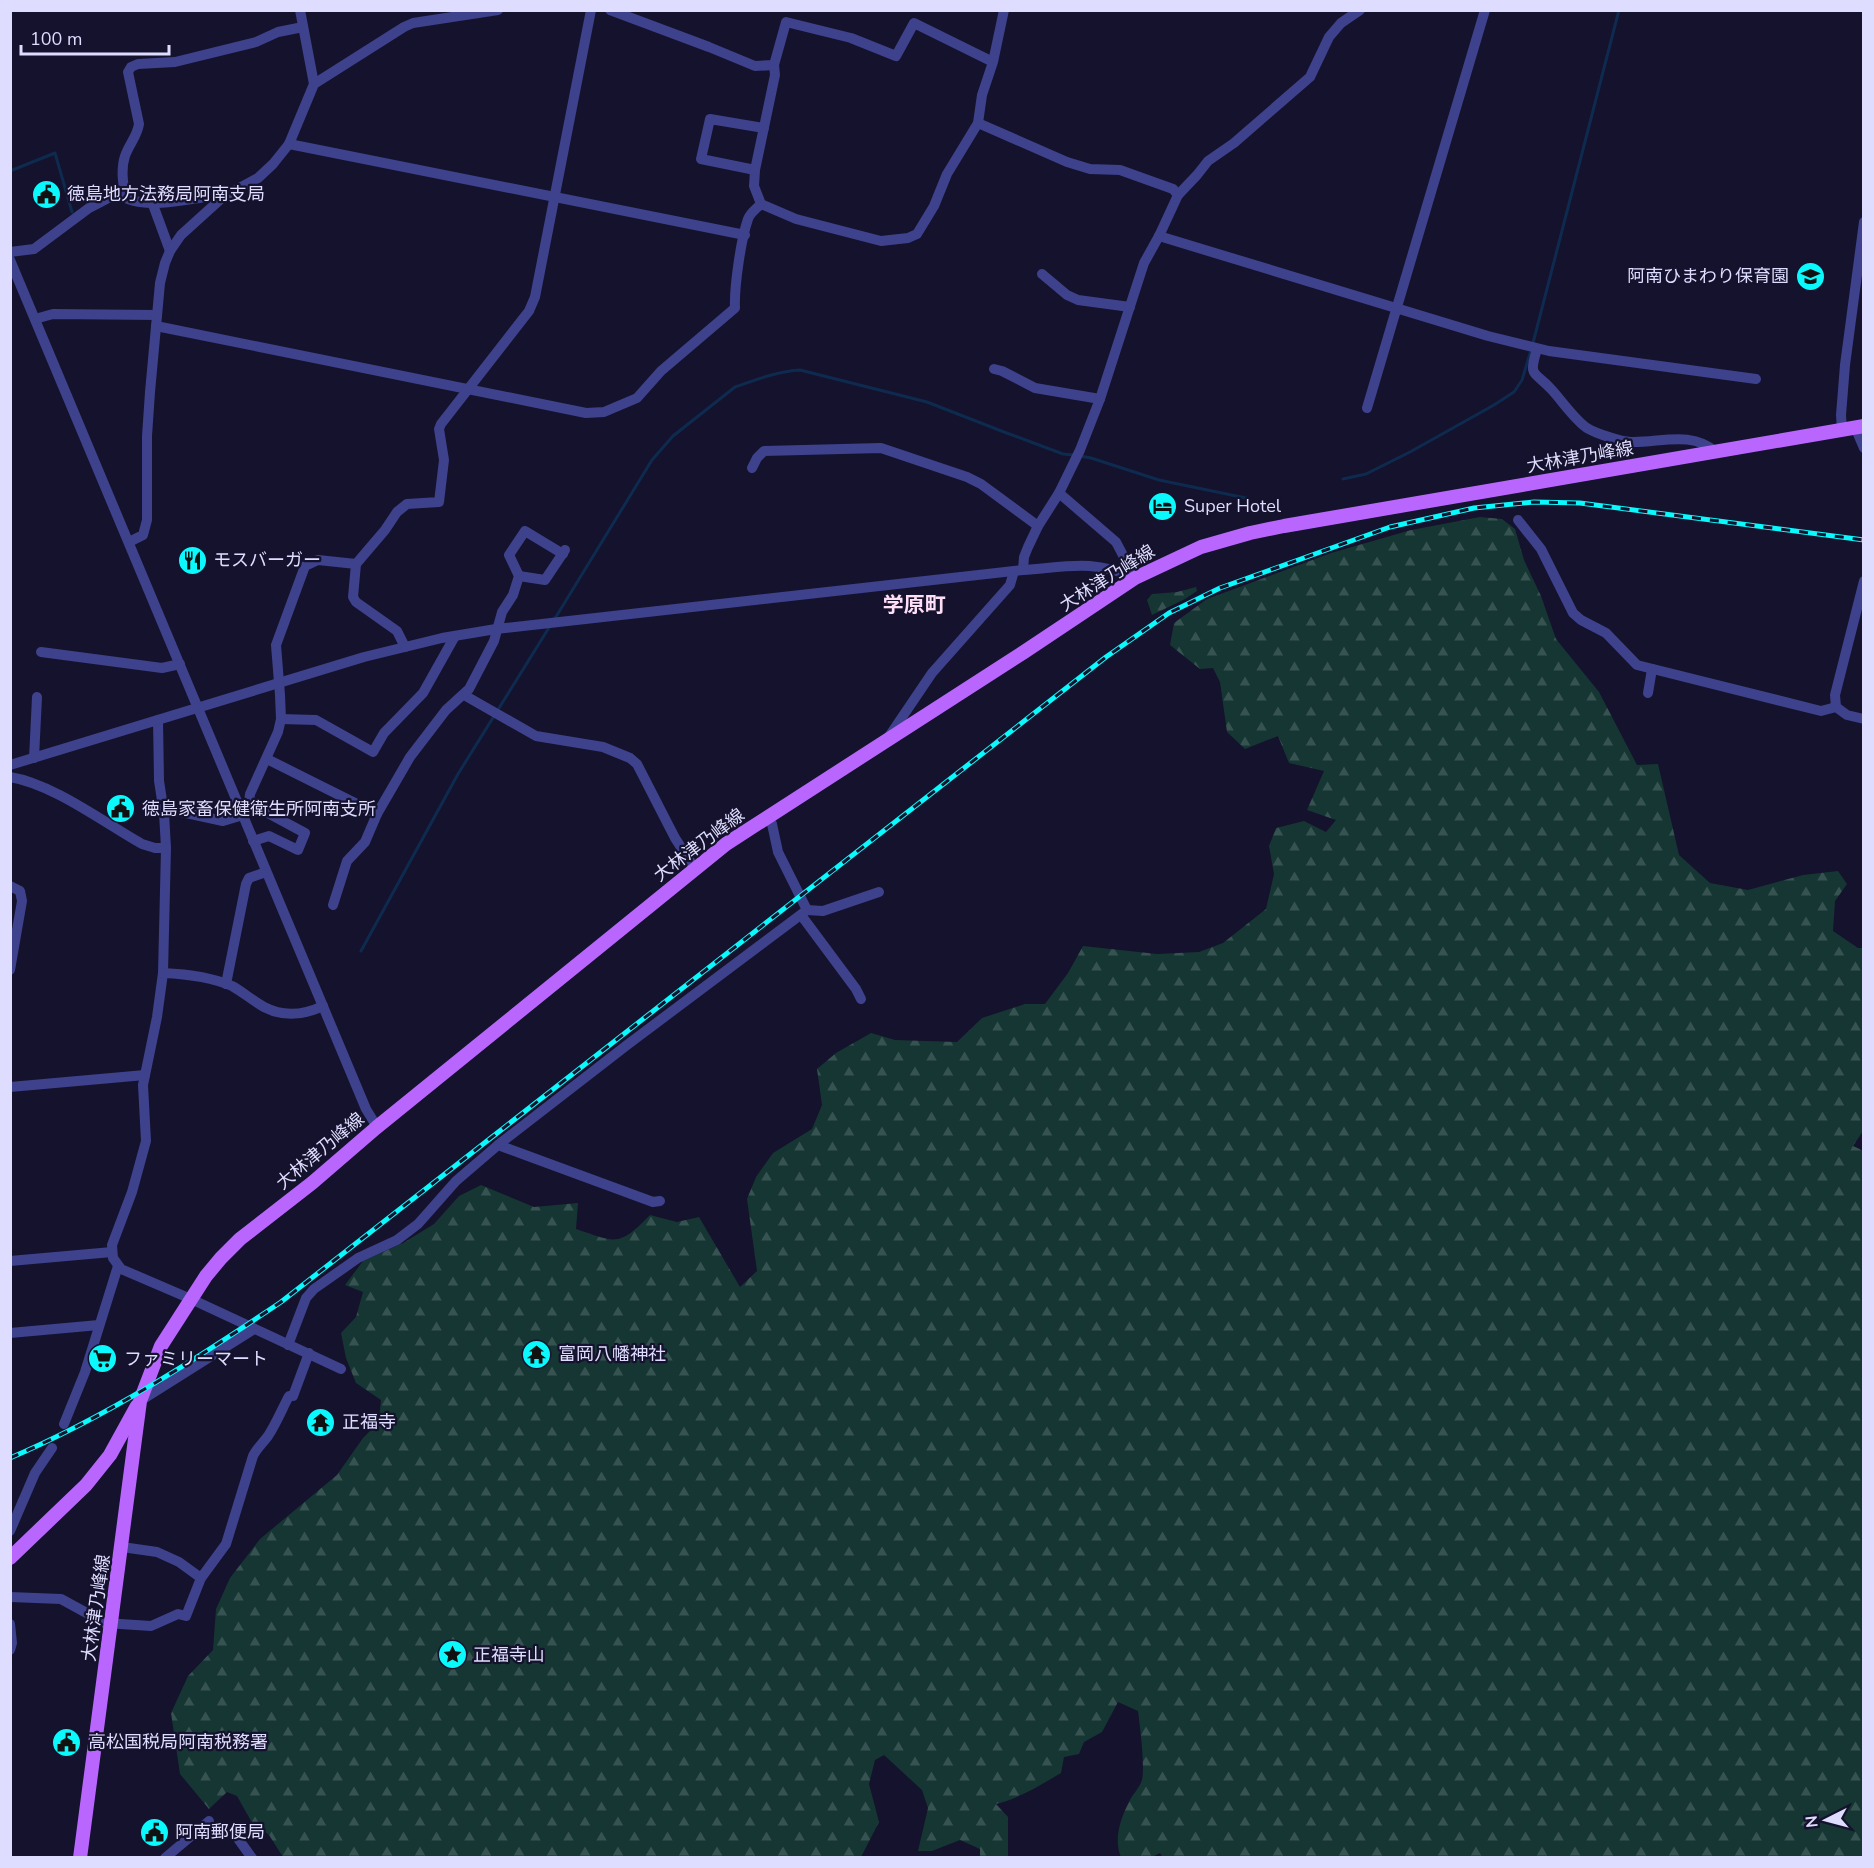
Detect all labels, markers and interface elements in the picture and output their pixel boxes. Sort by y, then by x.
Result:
scale bar [21,18,170,56]
text: 100 m [30,27,82,51]
public building icon: 徳島地方法務局阿南支局 [30,178,62,210]
place label: 徳島地方法務局阿南支局 [67,182,265,206]
school or university icon: 阿南ひまわり保育園 [1794,260,1826,292]
place label: 阿南ひまわり保育園 [1627,264,1789,288]
street label: 大林津乃峰線 [1525,436,1635,478]
hotel icon: Super Hotel [1147,490,1179,522]
place label: Super Hotel [1184,494,1282,518]
street label: 大林津乃峰線 [1055,539,1159,617]
restaurant icon: モスバーガー [176,544,208,576]
place label: モスバーガー [213,548,321,572]
district label: 学原町 [883,591,946,619]
public building icon: 徳島家畜保健衛生所阿南支所 [105,793,137,825]
place label: 徳島家畜保健衛生所阿南支所 [142,797,376,821]
street label: 大林津乃峰線 [649,803,749,887]
street label: 大林津乃峰線 [271,1107,369,1195]
temple icon: 富岡八幡神社 [521,1338,553,1370]
place label: 富岡八幡神社 [558,1342,666,1366]
supermarket icon: ファミリーマート [87,1343,119,1375]
place label: ファミリーマート [124,1347,268,1371]
temple icon: 正福寺 [305,1406,337,1438]
place label: 正福寺 [342,1410,396,1434]
street label: 大林津乃峰線 [77,1553,115,1663]
place icon: 正福寺山 [436,1639,468,1671]
place label: 正福寺山 [473,1643,545,1667]
public building icon: 高松国税局阿南税務署 [51,1726,83,1758]
place label: 高松国税局阿南税務署 [88,1730,268,1754]
north arrow [1796,1790,1856,1850]
text: N [1801,1814,1824,1829]
public building icon: 阿南郵便局 [138,1816,170,1848]
place label: 阿南郵便局 [175,1820,265,1844]

